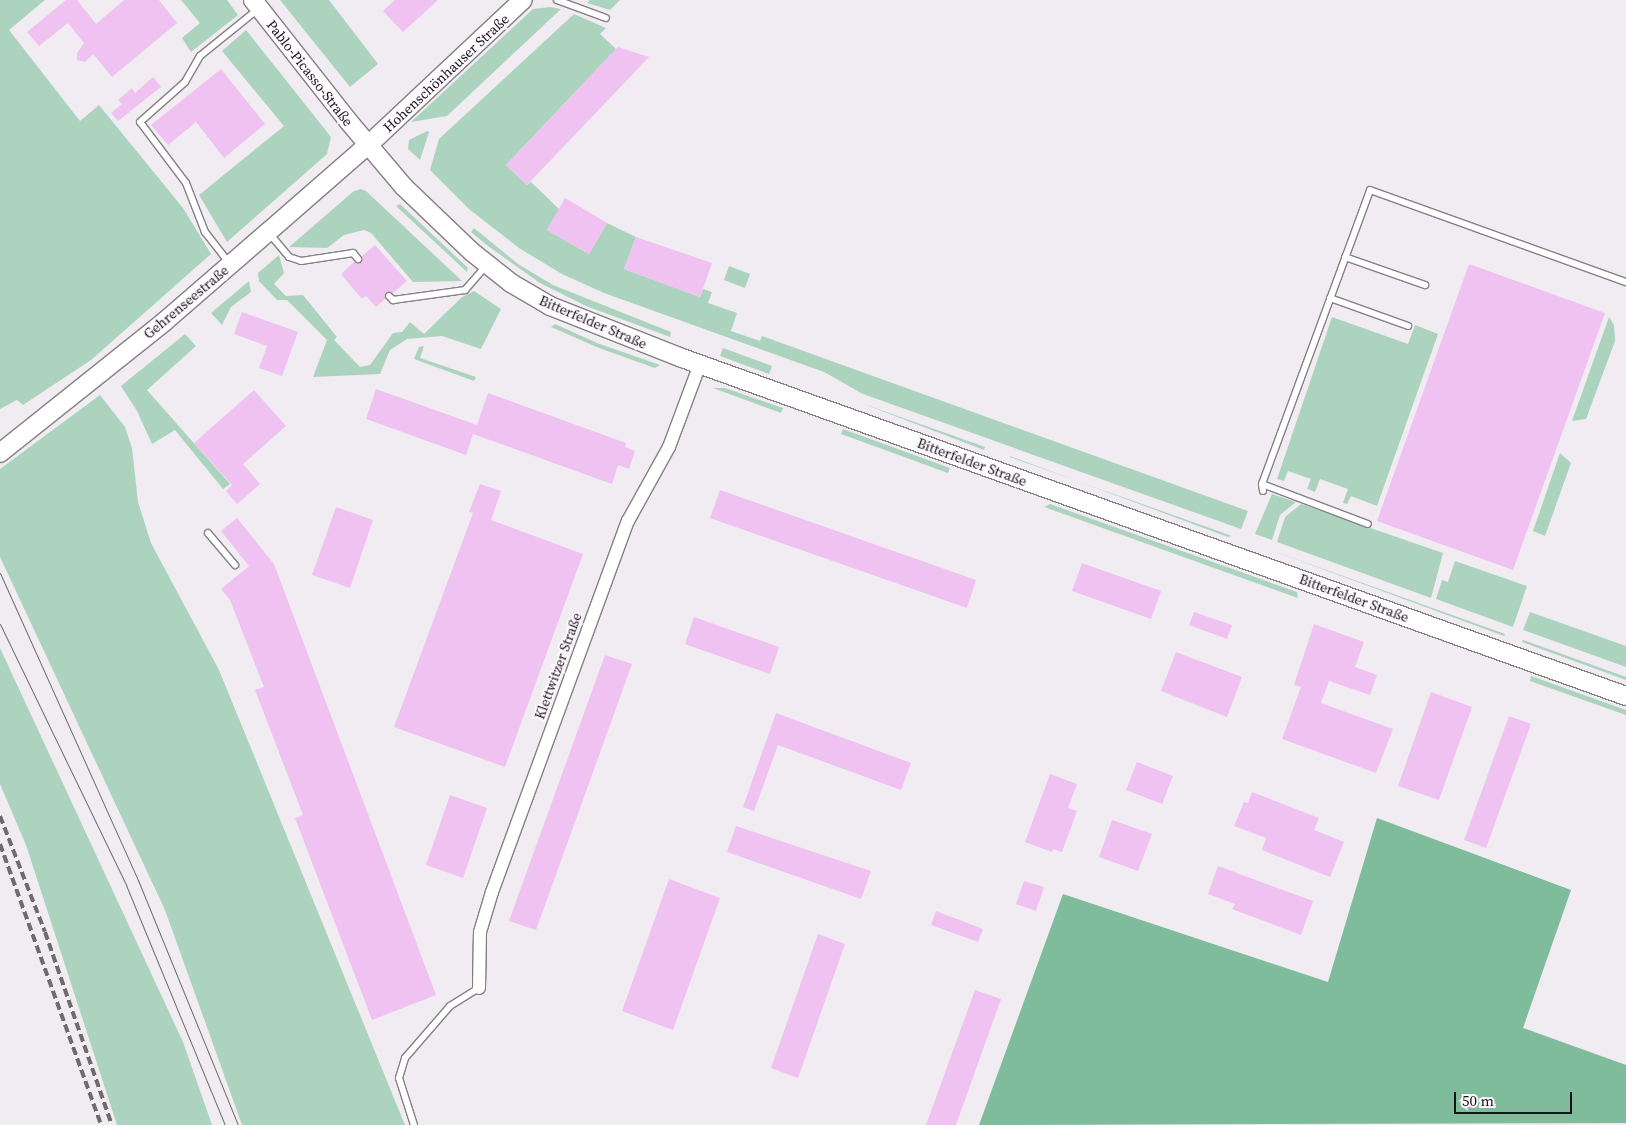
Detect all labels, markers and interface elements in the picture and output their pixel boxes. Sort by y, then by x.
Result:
street label: Hohenschönhauser Straße [380,10,512,136]
street label: Pablo-Picasso-Straße [263,16,357,130]
street label: Gehrenseestraße [140,262,232,342]
street label: Bitterfelder Straße [537,292,649,352]
street label: Bitterfelder Straße [915,434,1029,490]
street label: Bitterfelder Straße [1297,570,1411,626]
street label: Klettwitzer Straße [531,610,585,722]
scale bar [1456,1082,1574,1114]
text: 50 m [1462,1090,1494,1111]

